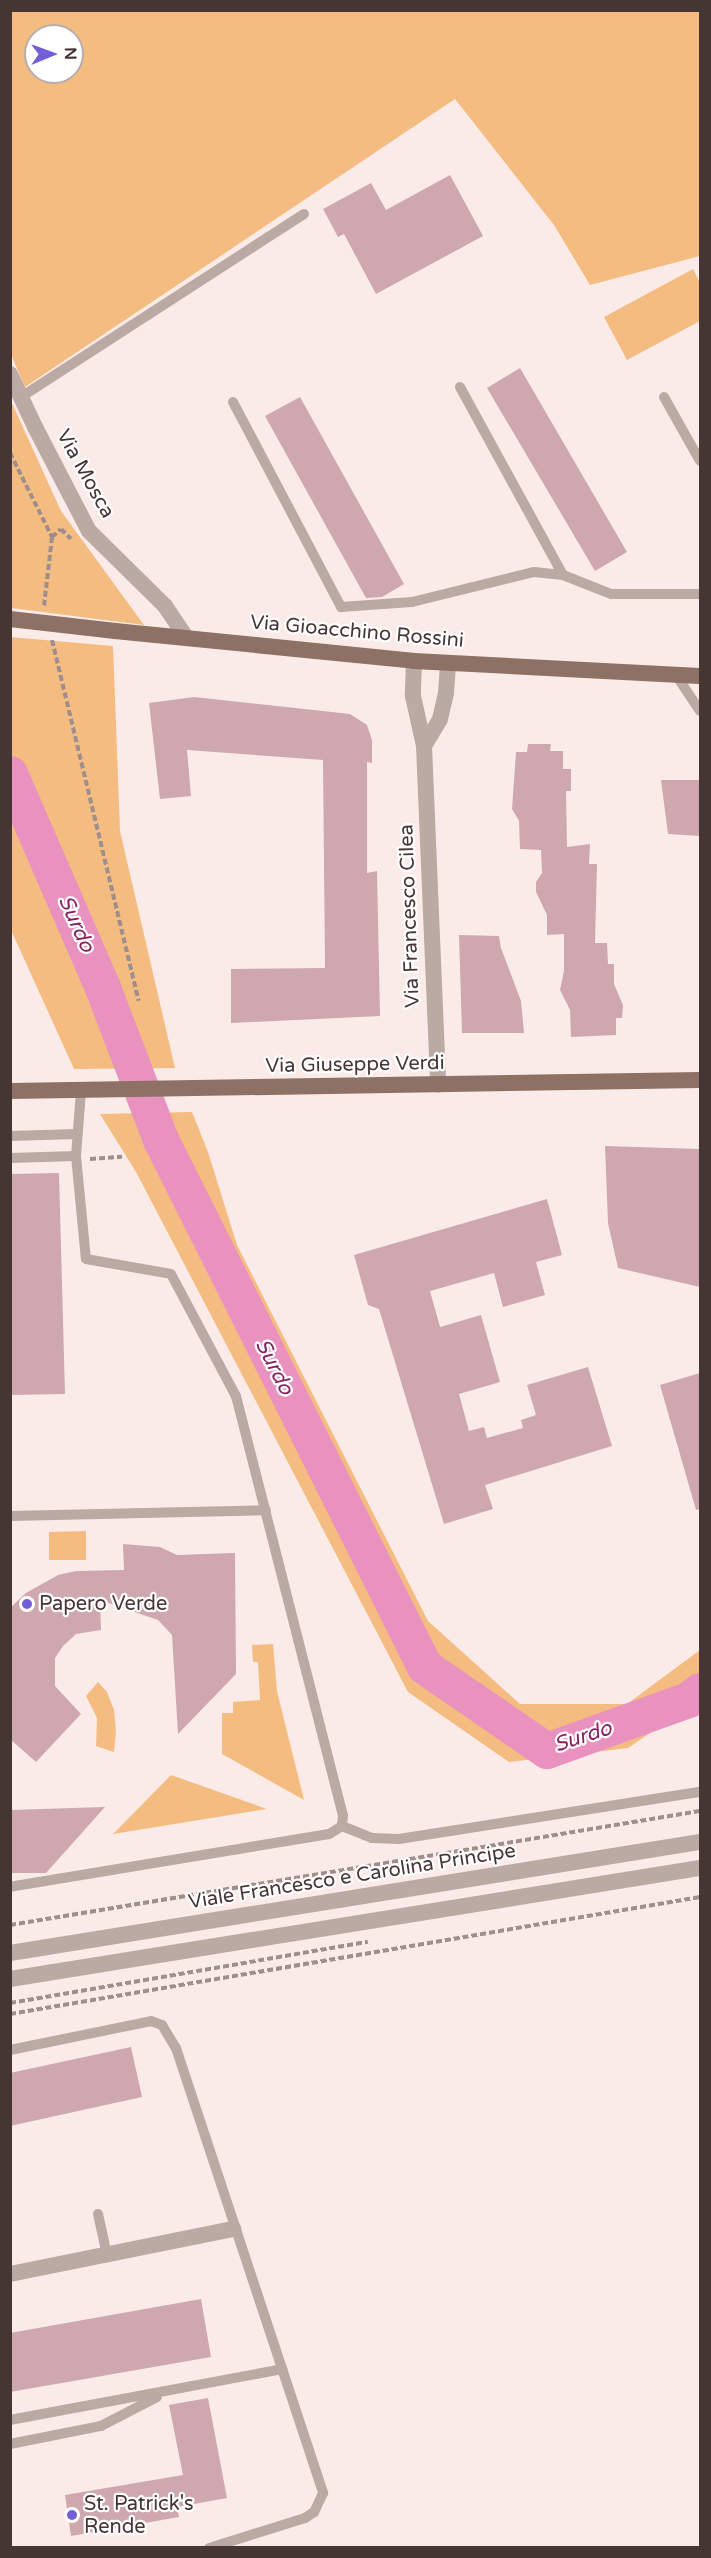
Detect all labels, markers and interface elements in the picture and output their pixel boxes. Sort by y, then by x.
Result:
north arrow [24,24,84,84]
text: N [60,47,80,60]
street label: Via Mosca [51,425,119,523]
street label: Via Gioacchino Rossini [249,611,465,653]
street label: Via Francesco Cilea [395,824,425,1008]
water label: Surdo [52,892,100,956]
street label: Via Giuseppe Verdi [265,1051,445,1079]
water label: Surdo [249,1335,299,1399]
place label: Papero Verde [39,1592,167,1616]
marker: Papero Verde [20,1597,34,1611]
water label: Surdo [551,1716,615,1758]
street label: Viale Francesco e Carolina Principe [187,1839,517,1915]
place label: St. Patrick's Rende [84,2492,194,2539]
marker: St. Patrick's Rende [65,2508,79,2522]

